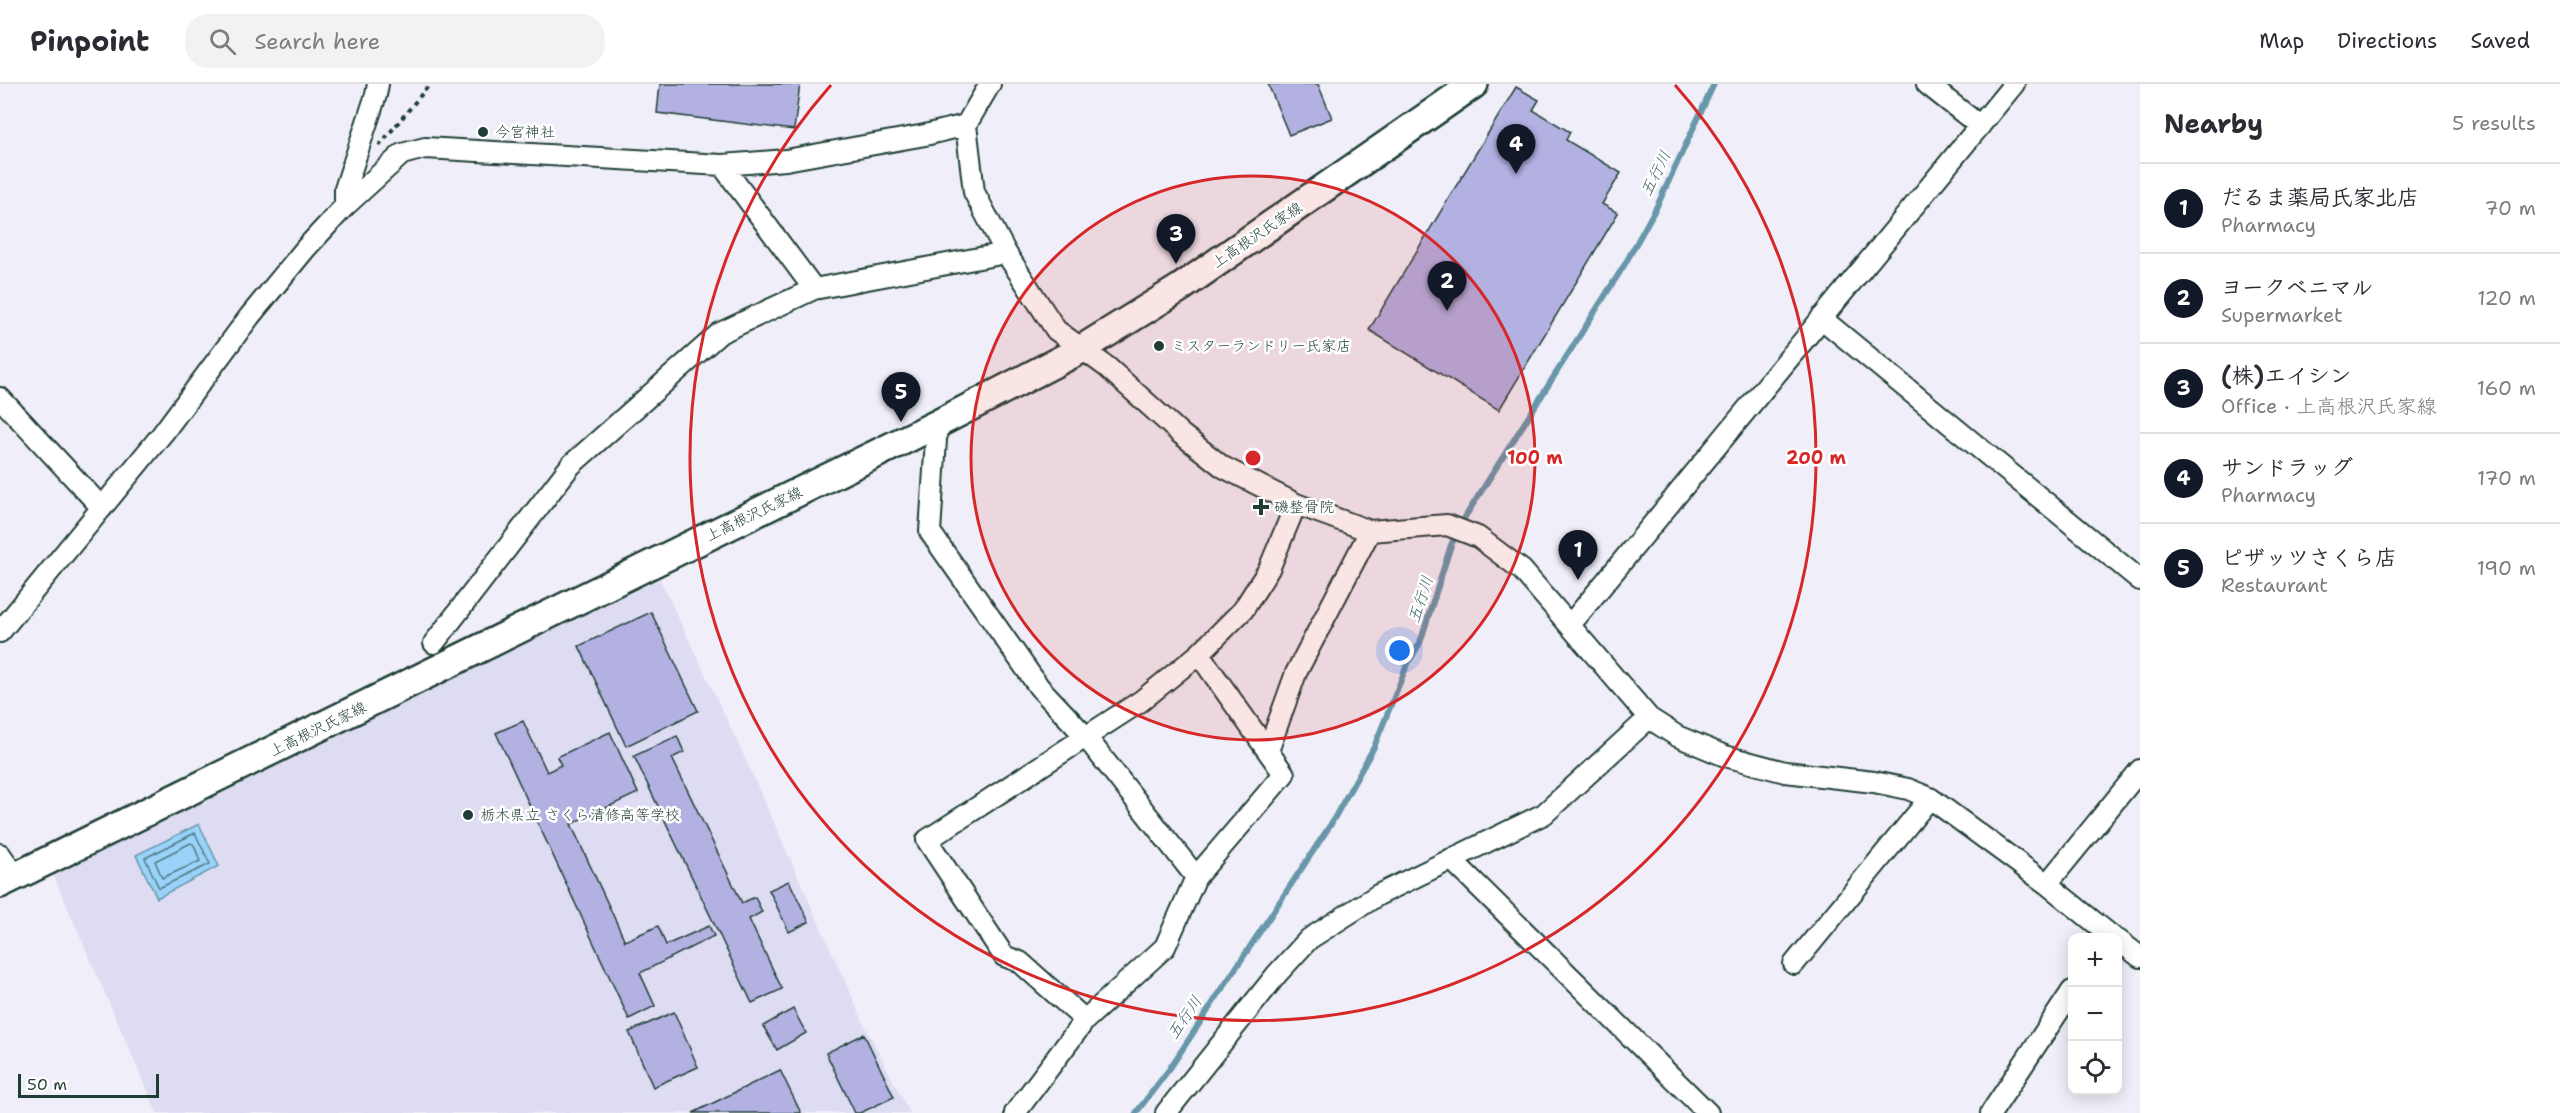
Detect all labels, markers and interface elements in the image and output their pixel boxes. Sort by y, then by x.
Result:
search box [185,14,605,68]
text: Pinpoint [30,22,149,60]
icon: search [206,25,239,58]
text: Search here [254,27,380,56]
text: Map [2259,27,2304,55]
text: Directions [2337,27,2437,55]
text: Saved [2470,27,2530,55]
text: Nearby [2164,106,2263,141]
text: 5 results [2452,110,2536,136]
place label: 今宮神社 [495,122,555,142]
pin: 4 [1496,124,1536,174]
marker: 今宮神社 [476,125,490,139]
water label: 五行川 [1635,147,1675,199]
text: だるま薬局氏家北店 [2221,183,2419,212]
text: 1 [2179,195,2188,221]
text: 70 m [2484,195,2536,221]
street label: 上高根沢氏家線 [1208,197,1306,273]
text: Pharmacy [2221,212,2316,238]
pin: 3 [1156,214,1196,264]
pin: 2 [1428,262,1466,311]
text: ヨークベニマル [2221,273,2373,302]
text: 2 [2177,285,2191,311]
text: 120 m [2477,285,2536,311]
text: Supermarket [2221,302,2343,328]
place label: ミスターランドリー氏家店 [1171,336,1351,356]
marker: ミスターランドリー氏家店 [1152,339,1166,353]
text: (株)エイシン [2221,361,2352,390]
pin: 5 [882,372,920,422]
text: 3 [2177,375,2191,401]
text: 160 m [2477,375,2536,401]
text: Office · 上高根沢氏家線 [2221,393,2437,419]
text: 100 m [1507,446,1563,470]
text: 200 m [1786,446,1847,470]
centre of rings [1243,448,1263,468]
text: サンドラッグ [2221,453,2353,482]
text: 4 [2177,465,2191,491]
text: 170 m [2477,465,2536,491]
street label: 上高根沢氏家線 [702,482,806,546]
text: Pharmacy [2221,482,2316,508]
place label: 磯整骨院 [1274,497,1334,517]
marker: 磯整骨院 [1252,498,1270,516]
pin: 1 [1558,530,1598,580]
text: ピザッツさくら店 [2221,543,2397,572]
text: 5 [2177,555,2190,581]
text: 190 m [2477,555,2536,581]
text: Restaurant [2221,572,2328,598]
water label: 五行川 [1403,573,1438,625]
your location [1385,636,1414,665]
street label: 上高根沢氏家線 [266,697,370,761]
place label: 栃木県立 さくら清修高等学校 [480,805,680,825]
marker: 栃木県立 さくら清修高等学校 [461,808,475,822]
map controls [2068,933,2122,1095]
button: + [2068,933,2122,987]
button: − [2068,987,2122,1041]
water label: 五行川 [1162,992,1207,1043]
button: locate [2068,1041,2122,1095]
scale bar [18,1071,159,1098]
text: 50 m [27,1074,67,1095]

